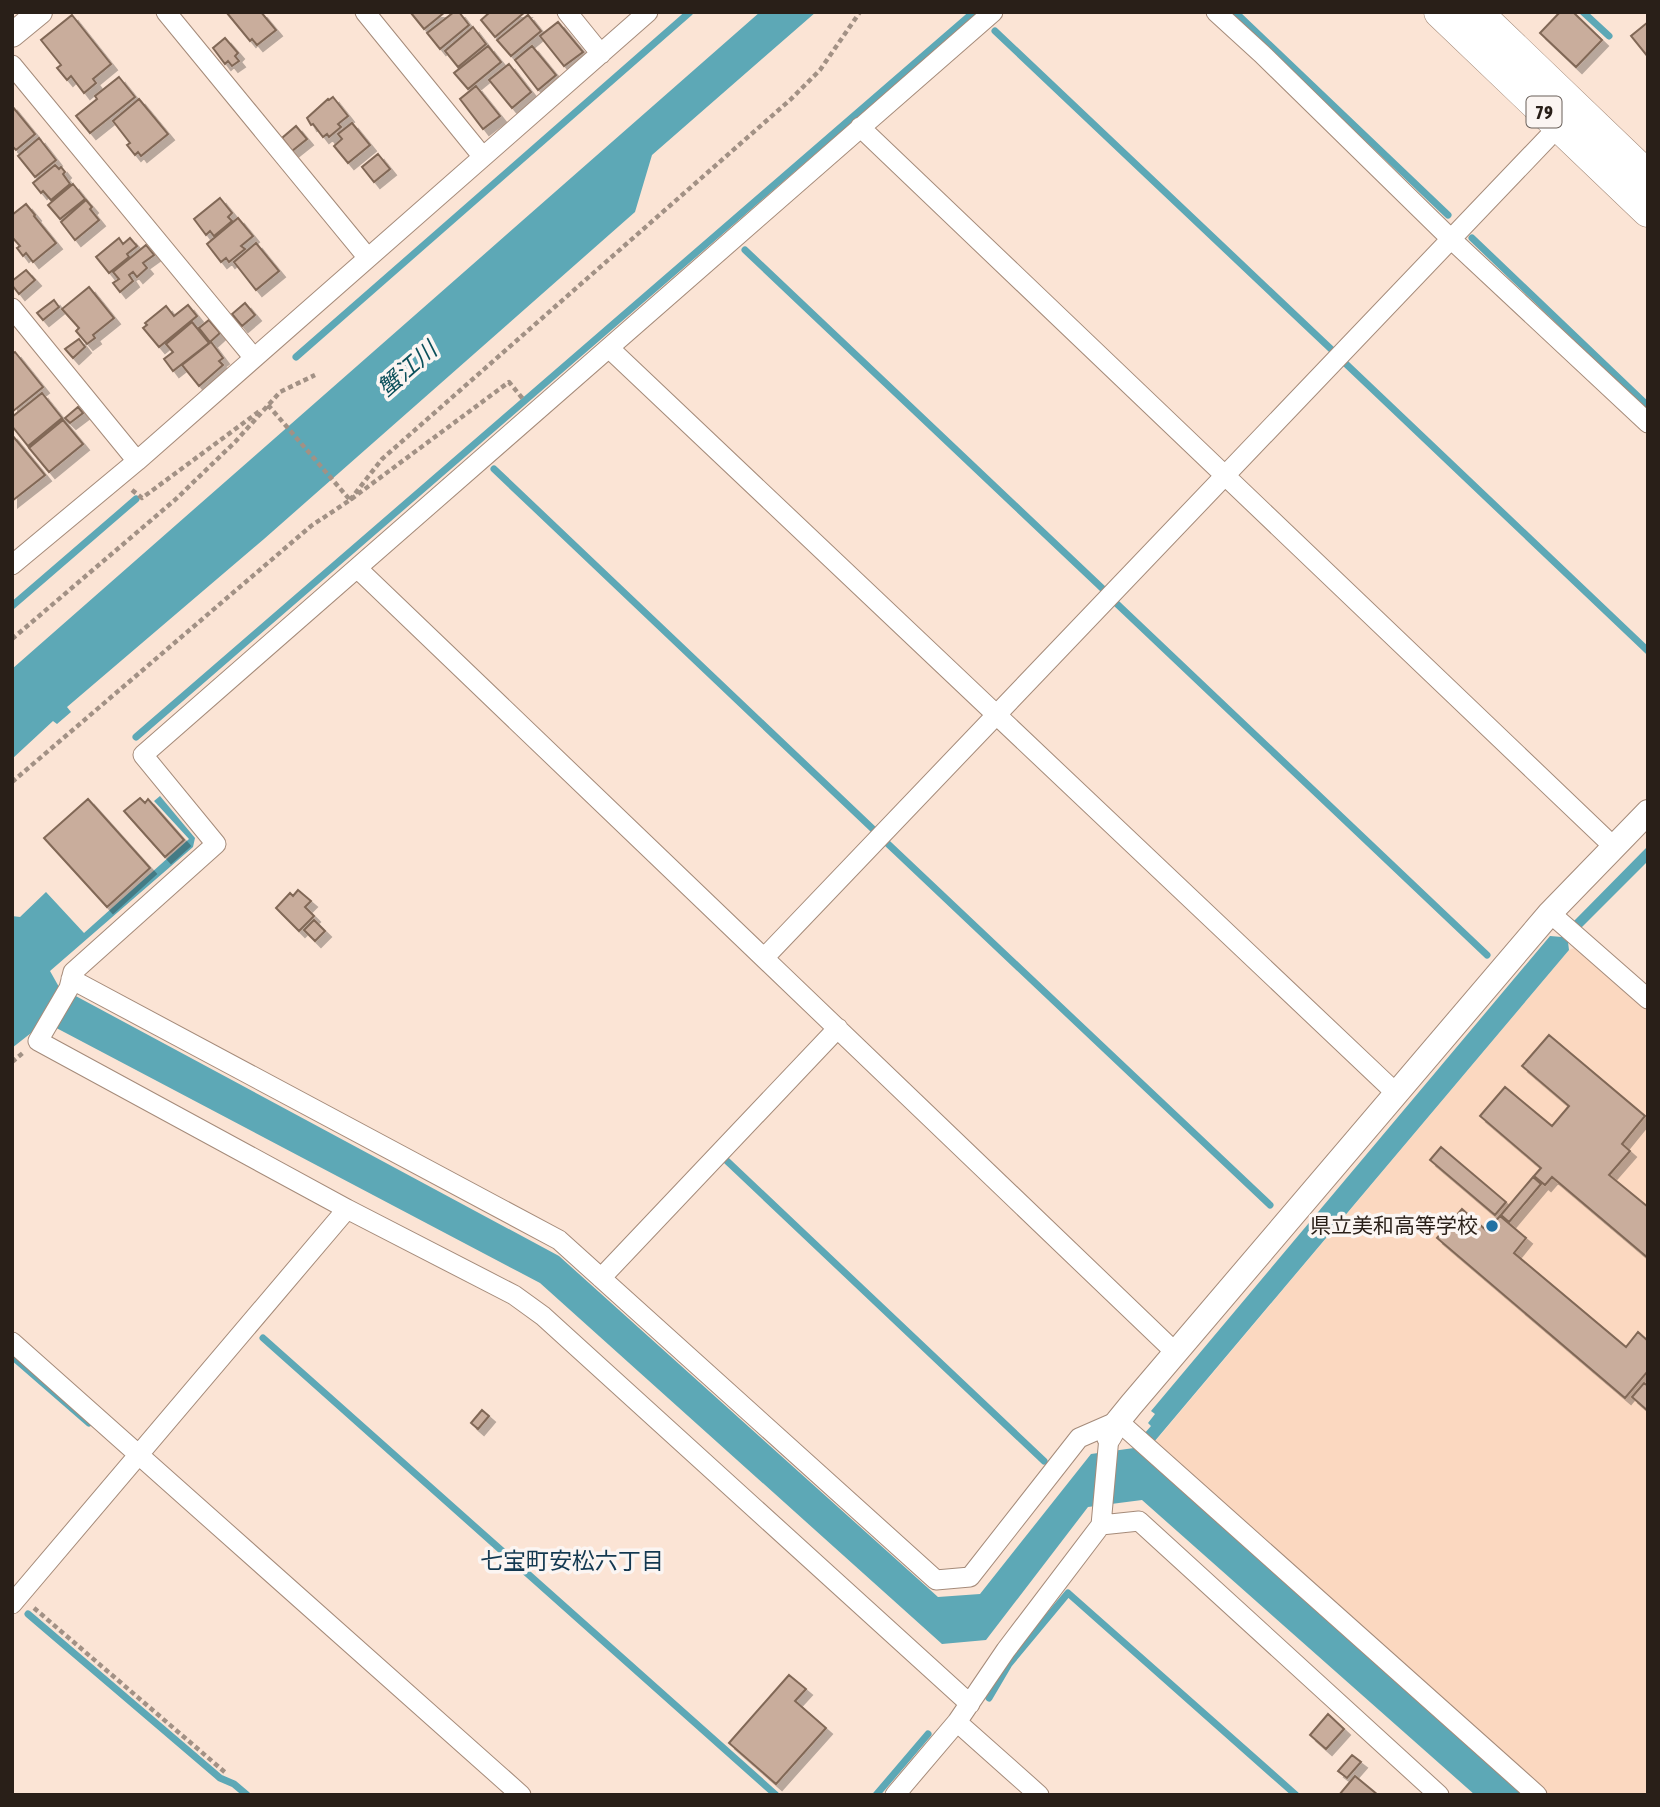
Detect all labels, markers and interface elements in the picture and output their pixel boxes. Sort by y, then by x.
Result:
road number: 79 [1526,96,1562,128]
water label: 蟹江川 [372,335,444,401]
place label: 県立美和高等学校 [1310,1213,1478,1237]
marker: 県立美和高等学校 [1484,1218,1500,1234]
district label: 七宝町安松六丁目 [480,1548,664,1574]

